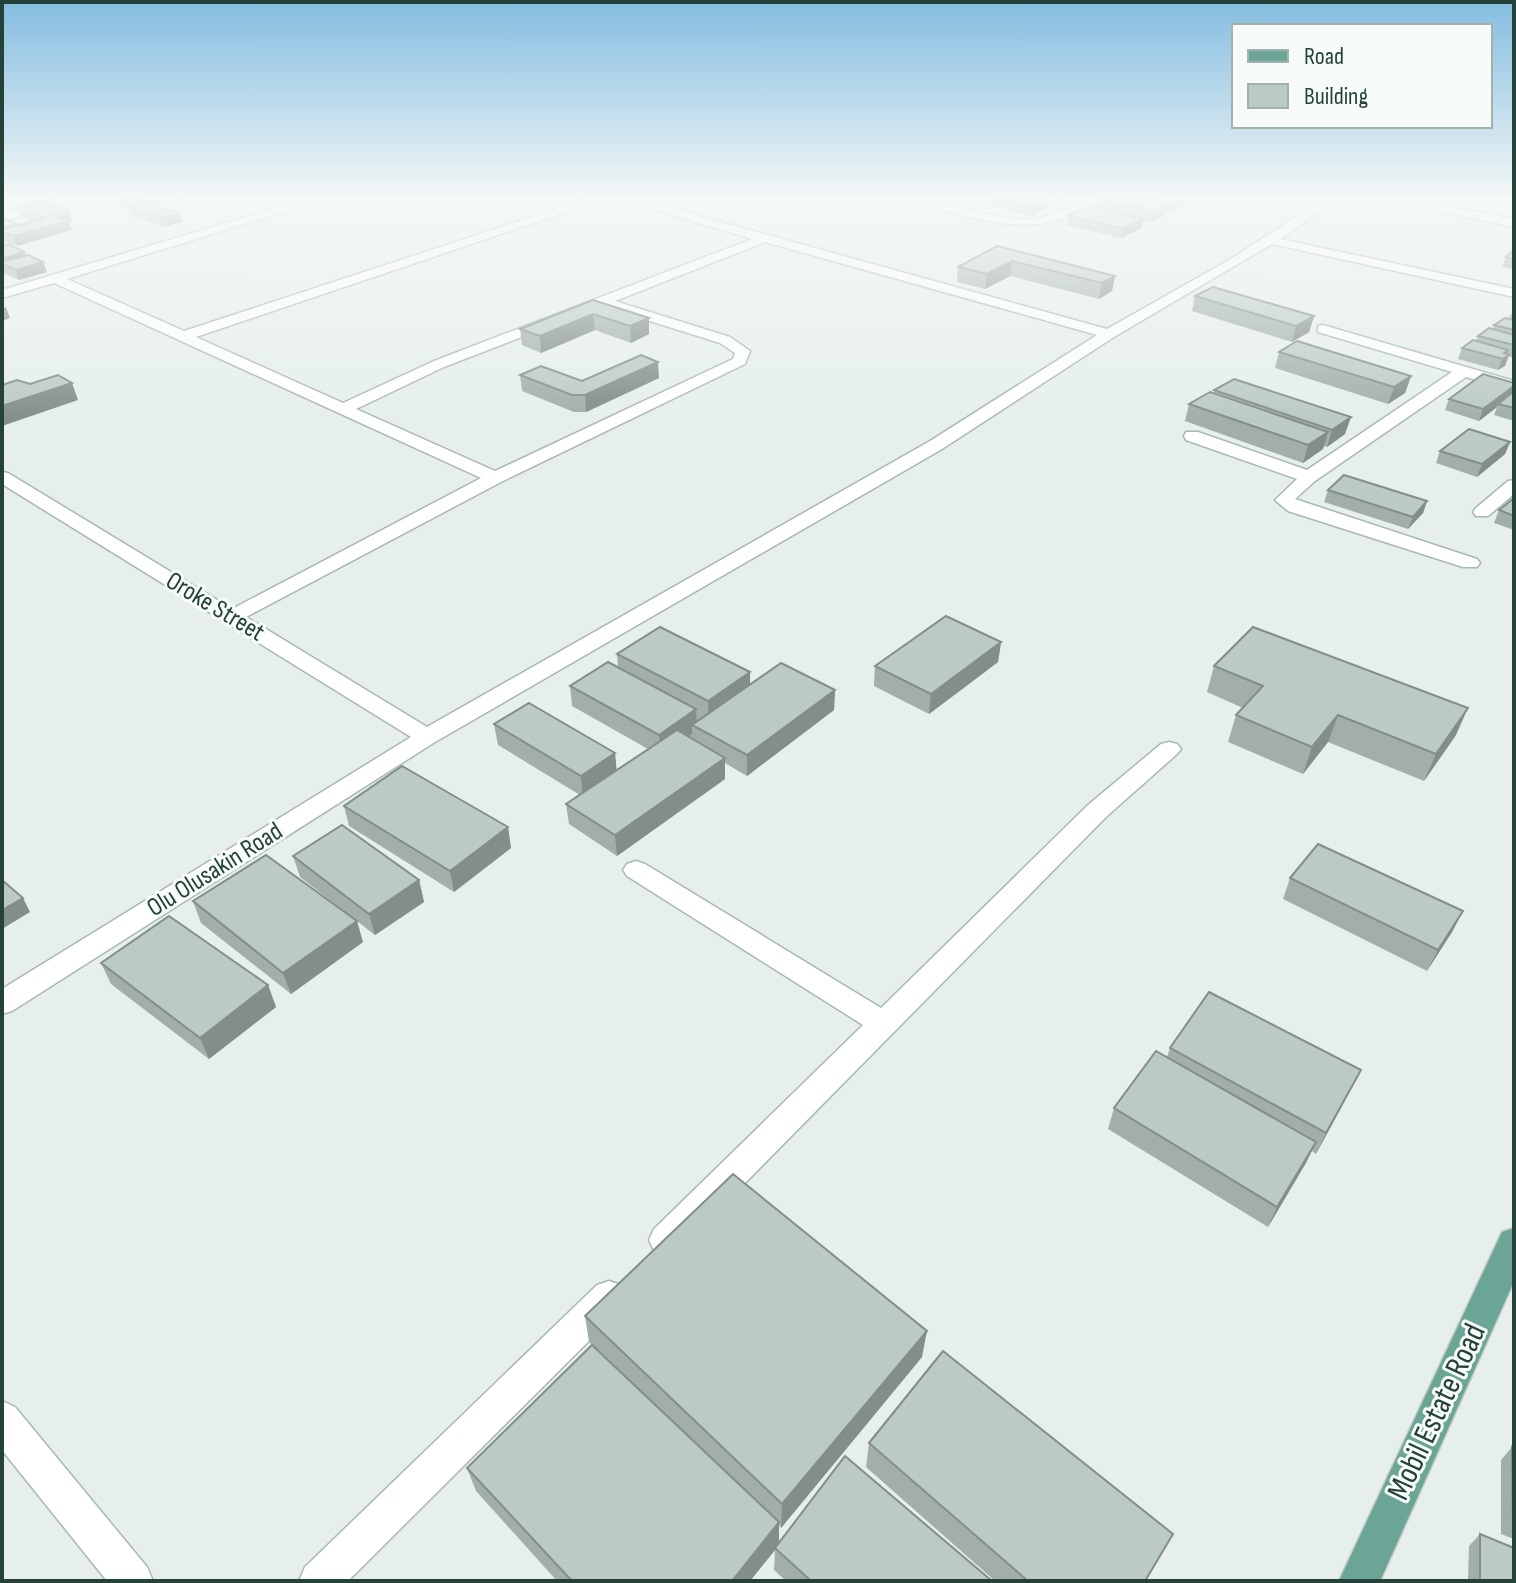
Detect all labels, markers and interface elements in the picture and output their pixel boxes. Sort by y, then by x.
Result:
legend [1232,24,1492,128]
text: Road [1304,42,1344,71]
text: Building [1304,82,1368,111]
street label: Oroke Street [160,565,270,649]
street label: Olu Olusakin Road [142,816,288,924]
street label: Mobil Estate Road [1379,1318,1495,1506]

